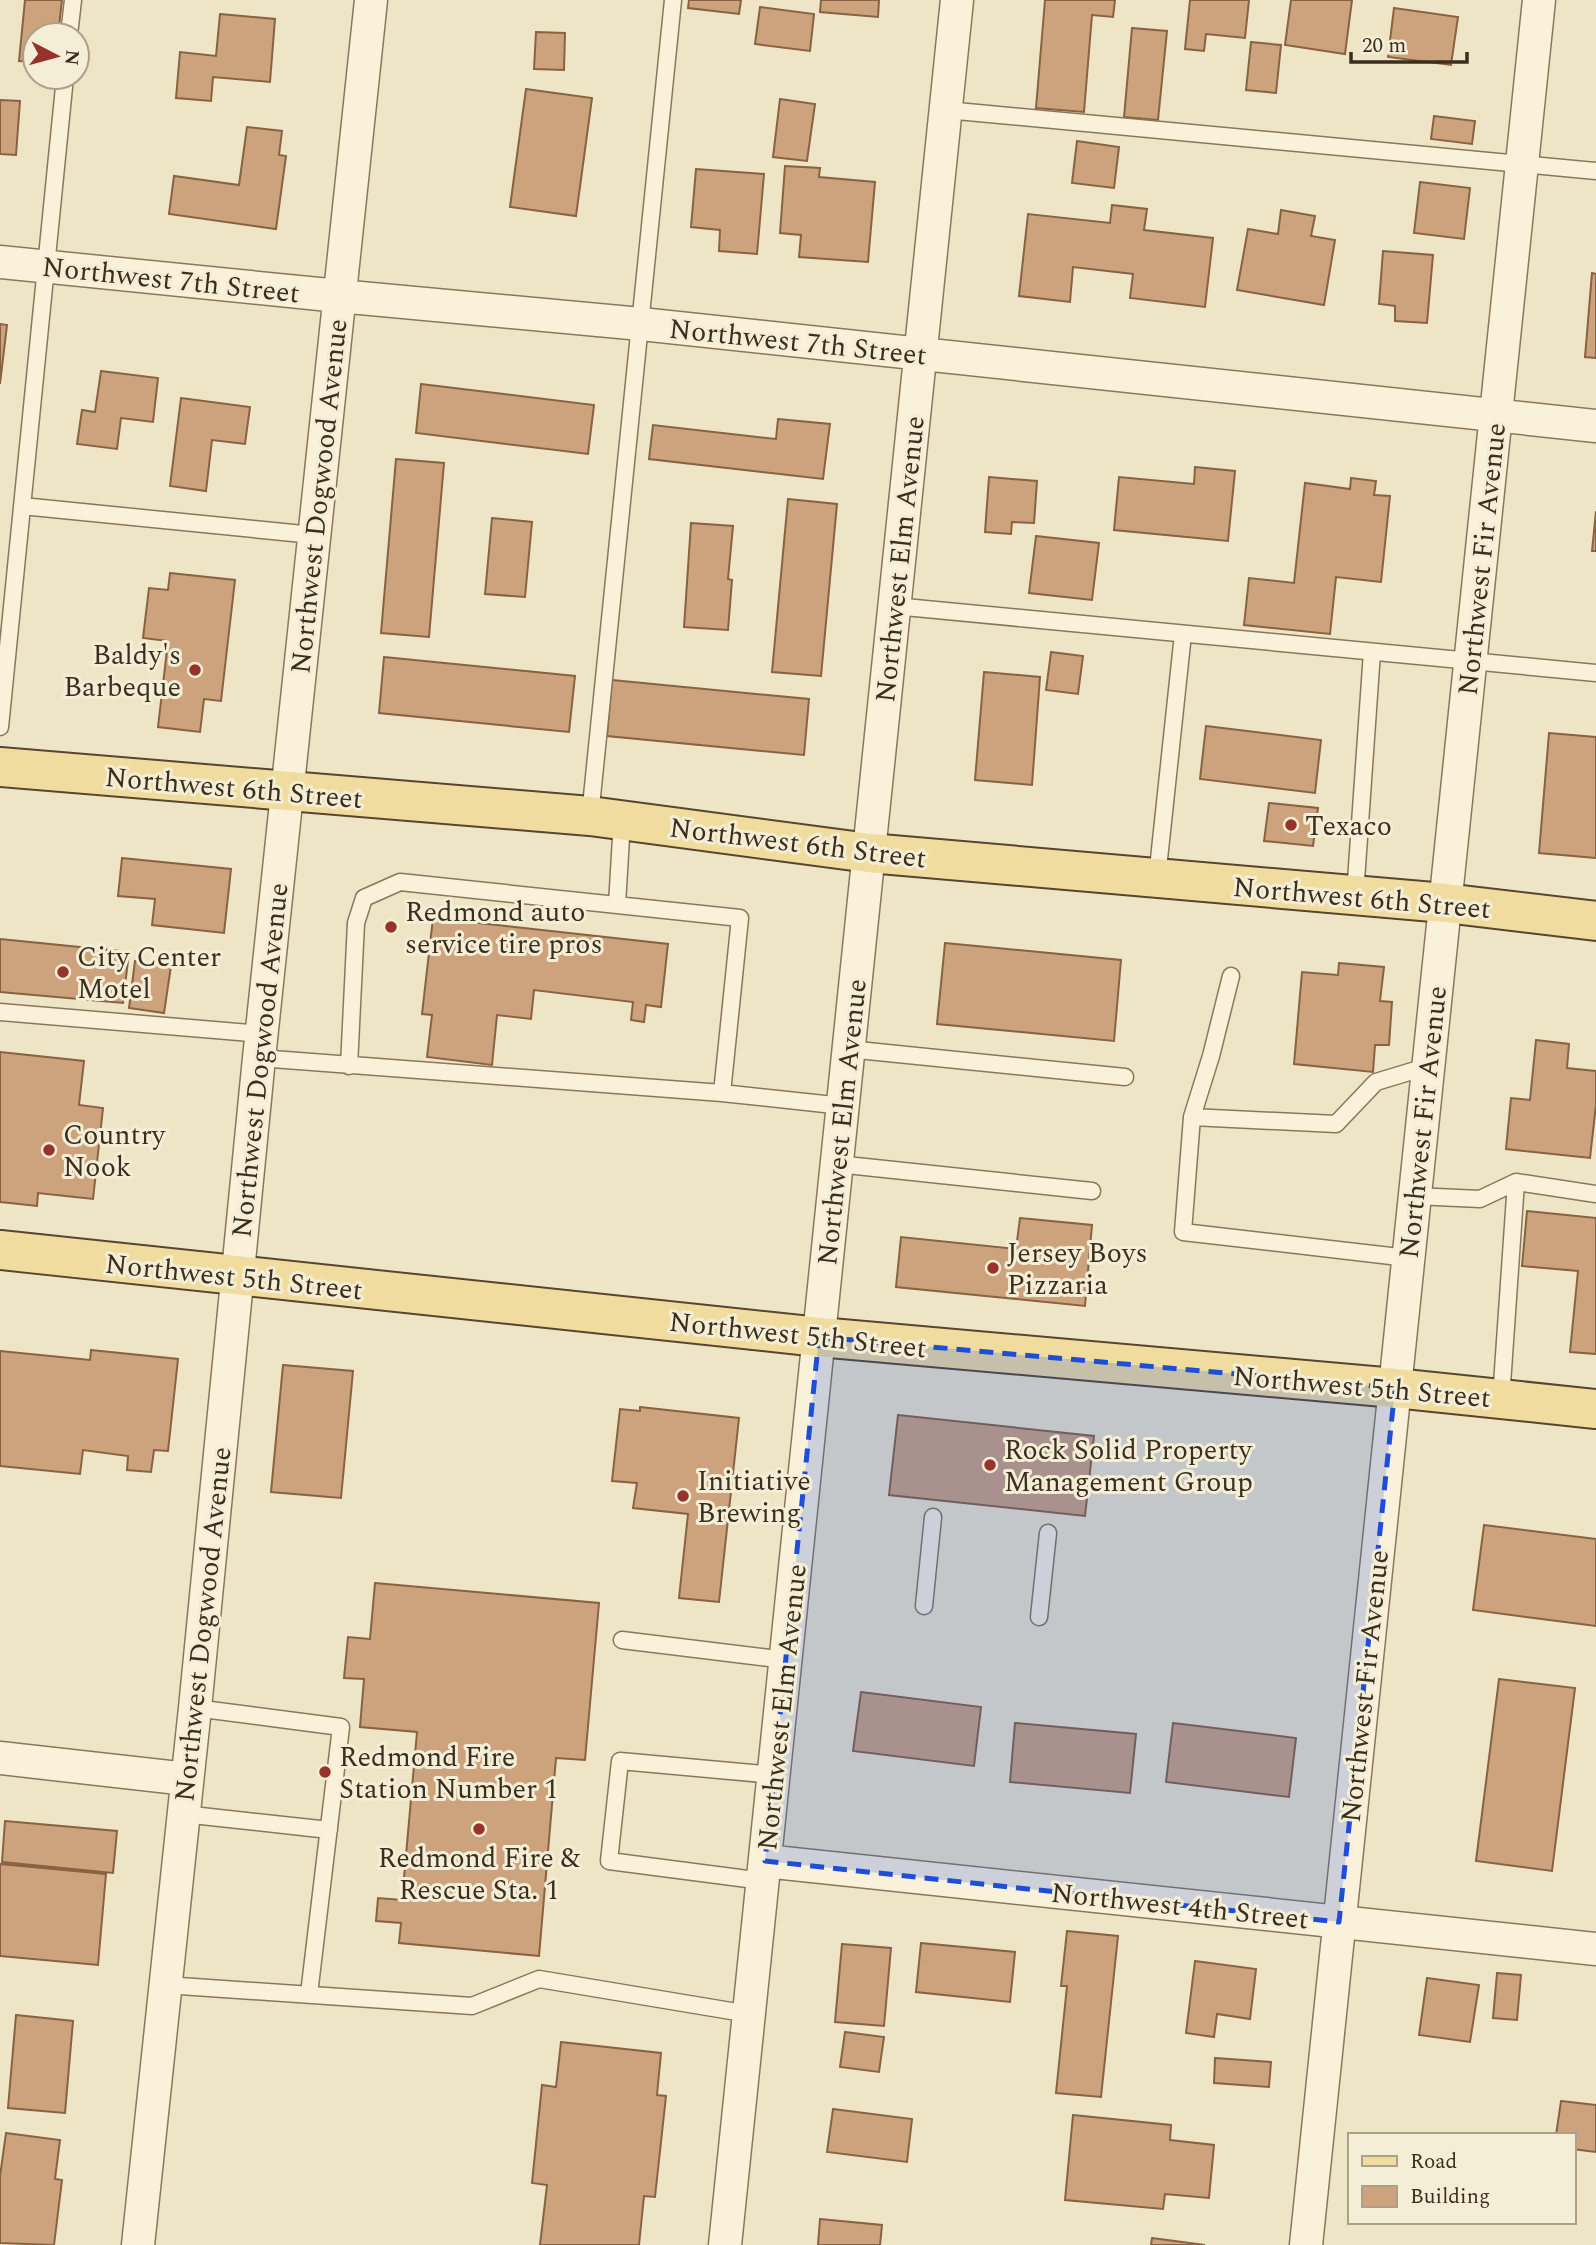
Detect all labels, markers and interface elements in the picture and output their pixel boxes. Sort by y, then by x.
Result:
north arrow [21,21,91,91]
scale bar [1351,21,1466,65]
text: 20 m [1362,30,1406,62]
text: N [56,48,87,67]
street label: Northwest 7th Street [40,246,302,315]
street label: Northwest 7th Street [667,308,929,377]
street label: Northwest Dogwood Avenue [279,317,360,676]
street label: Northwest Elm Avenue [864,414,937,705]
street label: Northwest Fir Avenue [1447,421,1518,698]
place label: Baldy's Barbeque [64,634,181,709]
marker: Baldy's Barbeque [187,662,203,678]
street label: Northwest 6th Street [103,756,365,821]
place label: Texaco [1305,805,1392,848]
street label: Northwest 6th Street [667,806,929,881]
marker: Texaco [1283,817,1299,833]
street label: Northwest 6th Street [1231,866,1493,931]
street label: Northwest Dogwood Avenue [220,881,301,1240]
place label: Redmond auto service tire pros [405,891,603,966]
marker: Redmond auto service tire pros [383,919,399,935]
place label: City Center Motel [77,936,221,1011]
marker: City Center Motel [55,964,71,980]
street label: Northwest Elm Avenue [806,977,879,1268]
street label: Northwest Fir Avenue [1388,984,1459,1261]
place label: Country Nook [63,1114,167,1189]
marker: Country Nook [41,1142,57,1158]
place label: Jersey Boys Pizzaria [1007,1232,1147,1307]
street label: Northwest 5th Street [103,1243,365,1312]
marker: Jersey Boys Pizzaria [985,1260,1001,1276]
street label: Northwest 5th Street [667,1301,929,1370]
street label: Northwest 5th Street [1231,1355,1493,1420]
place label: Rock Solid Property Management Group [1004,1429,1253,1504]
street label: Northwest Dogwood Avenue [163,1445,244,1804]
marker: Rock Solid Property Management Group [982,1457,998,1473]
place label: Initiative Brewing [697,1460,811,1535]
marker: Initiative Brewing [675,1488,691,1504]
street label: Northwest Fir Avenue [1330,1548,1401,1825]
street label: Northwest Elm Avenue [746,1562,819,1853]
place label: Redmond Fire Station Number 1 [339,1736,558,1811]
marker: Redmond Fire Station Number 1 [317,1764,333,1780]
marker: Redmond Fire & Rescue Sta. 1 [471,1821,487,1837]
place label: Redmond Fire & Rescue Sta. 1 [378,1837,581,1912]
street label: Northwest 4th Street [1049,1872,1311,1941]
legend [1348,2133,1575,2224]
text: Road [1410,2146,1457,2178]
text: Building [1410,2181,1490,2213]

